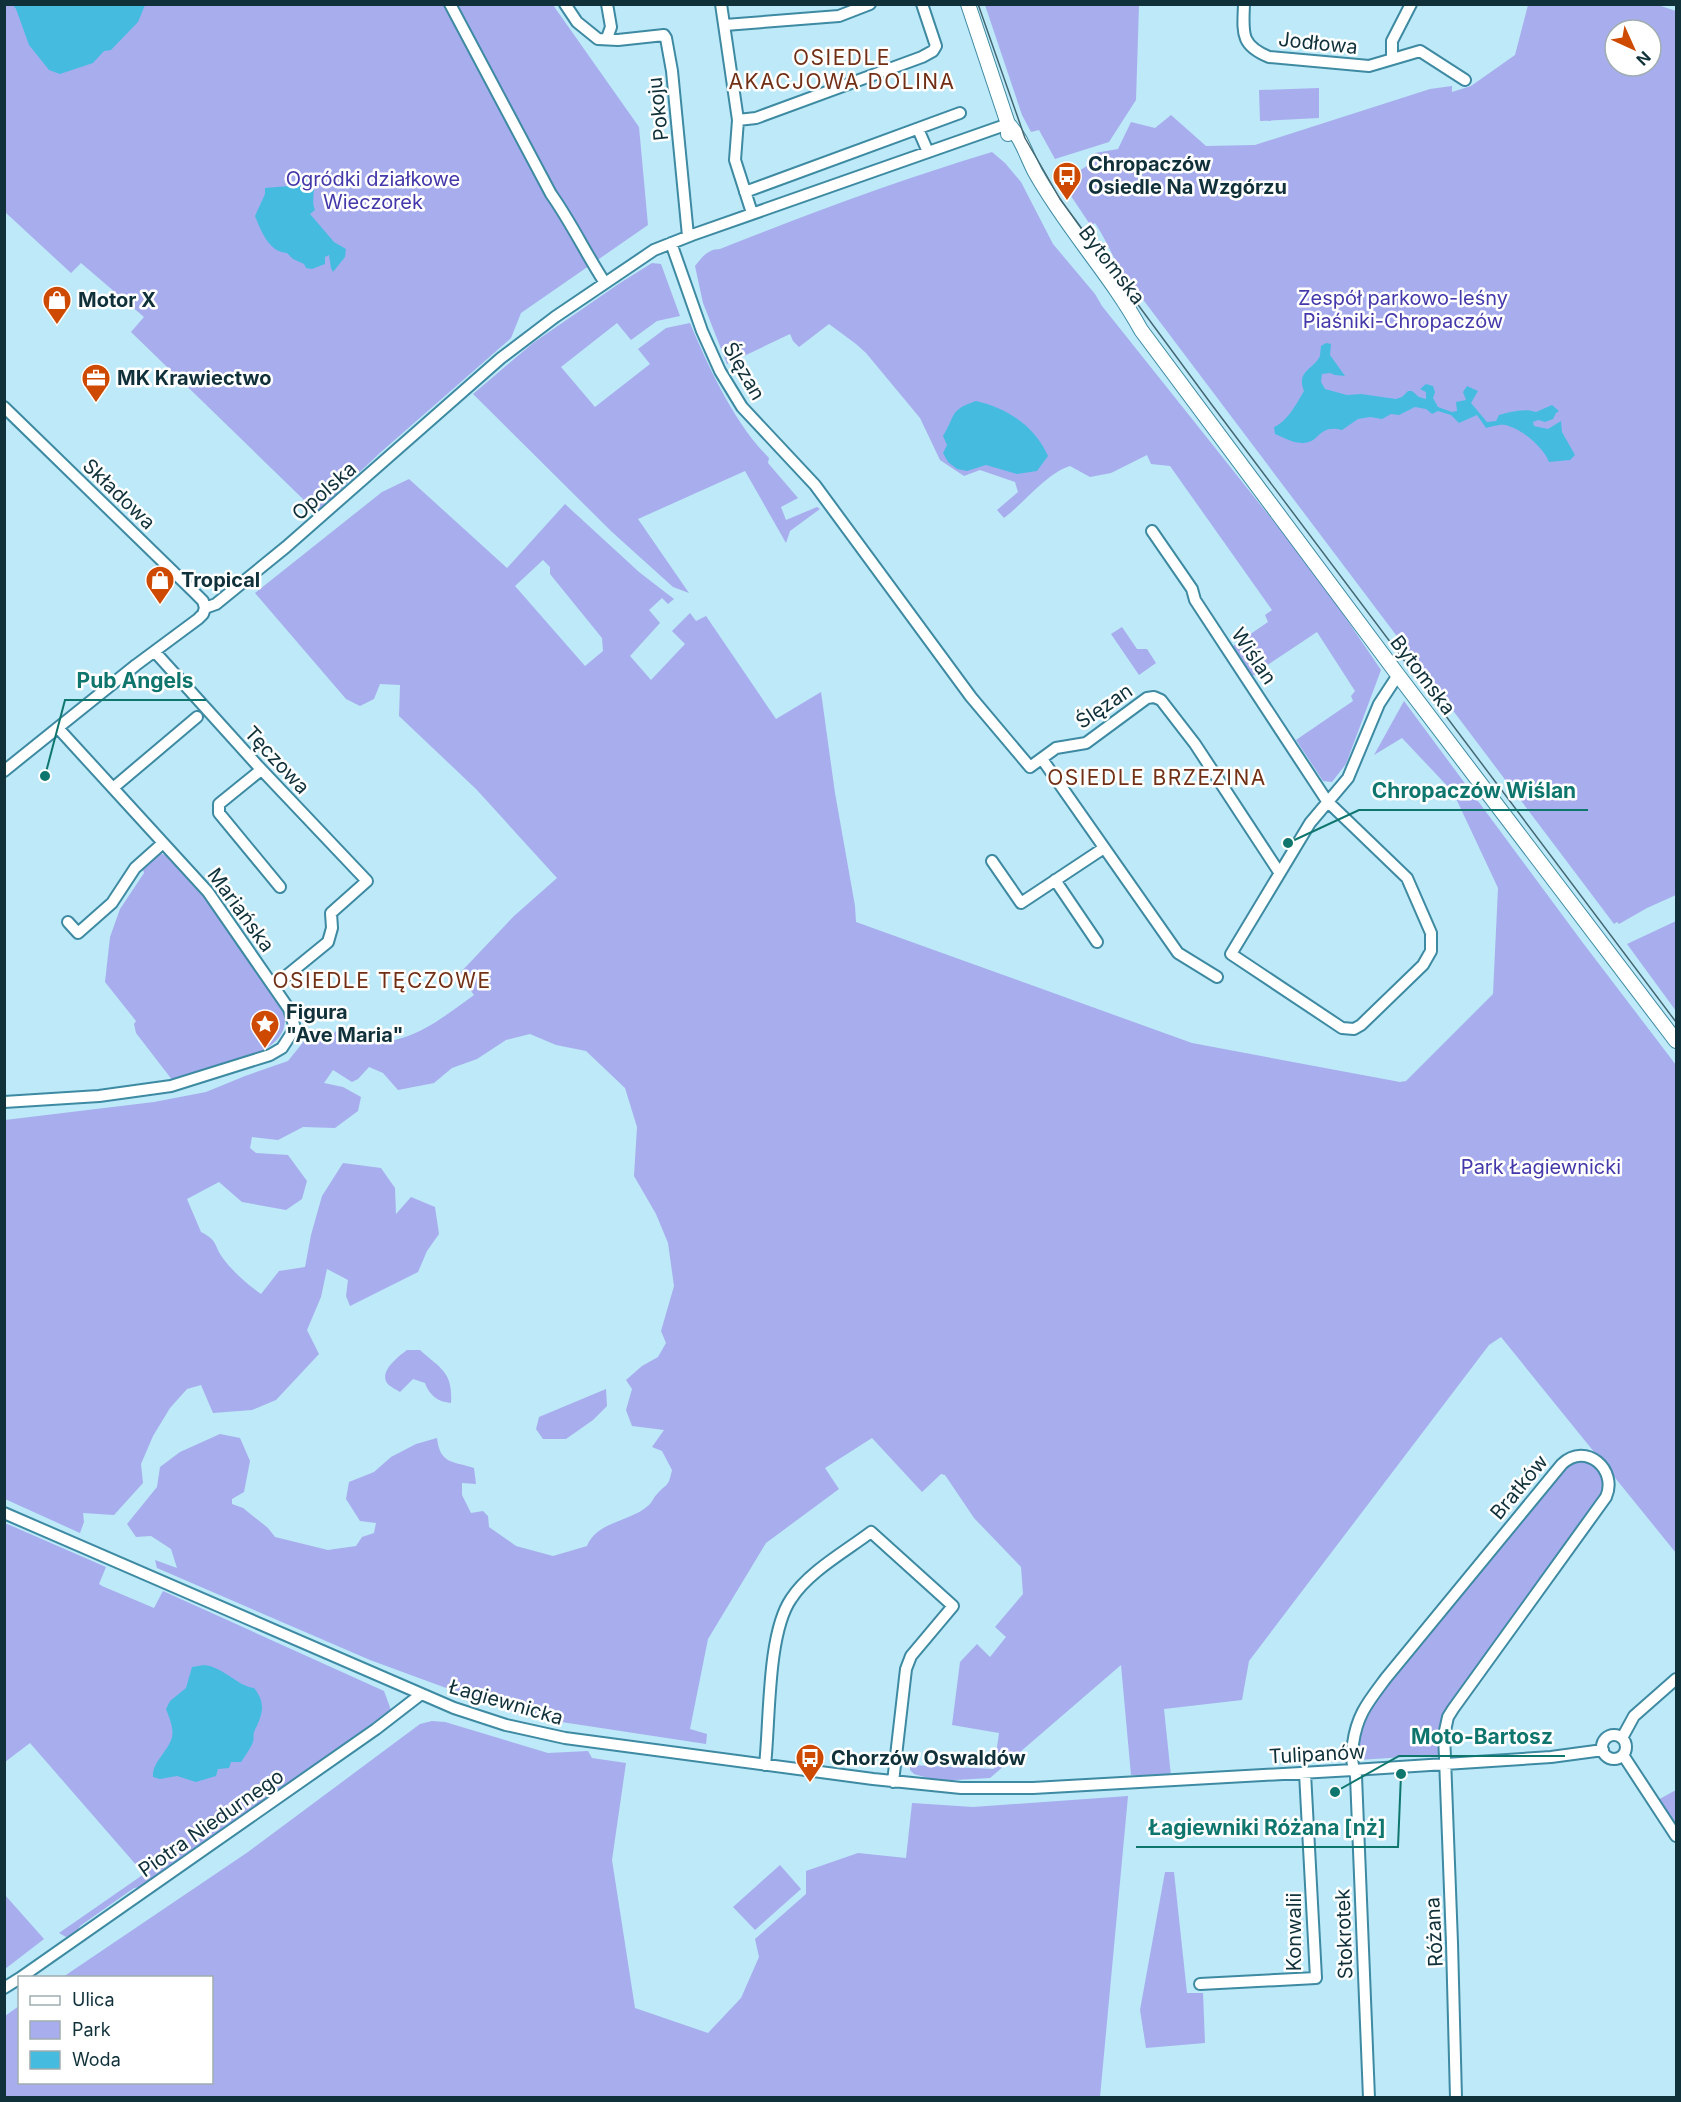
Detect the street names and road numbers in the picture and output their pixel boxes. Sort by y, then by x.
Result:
street label: Jodłowa [1277,27,1359,59]
street label: Pokoju [643,76,673,142]
street label: Bytomska [1074,221,1150,309]
street label: Ślęzan [718,337,771,404]
street label: Składowa [78,454,160,534]
street label: Opolska [287,457,361,525]
street label: Wiślan [1226,623,1282,689]
street label: Bytomska [1385,631,1461,719]
street label: Ślęzan [1071,678,1137,734]
street label: Tęczowa [240,721,314,799]
street label: Mariańska [203,863,279,957]
street label: Bratków [1485,1450,1553,1524]
street label: Łagiewnicka [446,1674,566,1730]
street label: Tulipanów [1268,1739,1366,1769]
street label: Piotra Niedurnego [134,1764,288,1882]
street label: Stokrotek [1330,1888,1358,1980]
street label: Konwalii [1282,1893,1306,1971]
street label: Różana [1420,1897,1448,1967]

